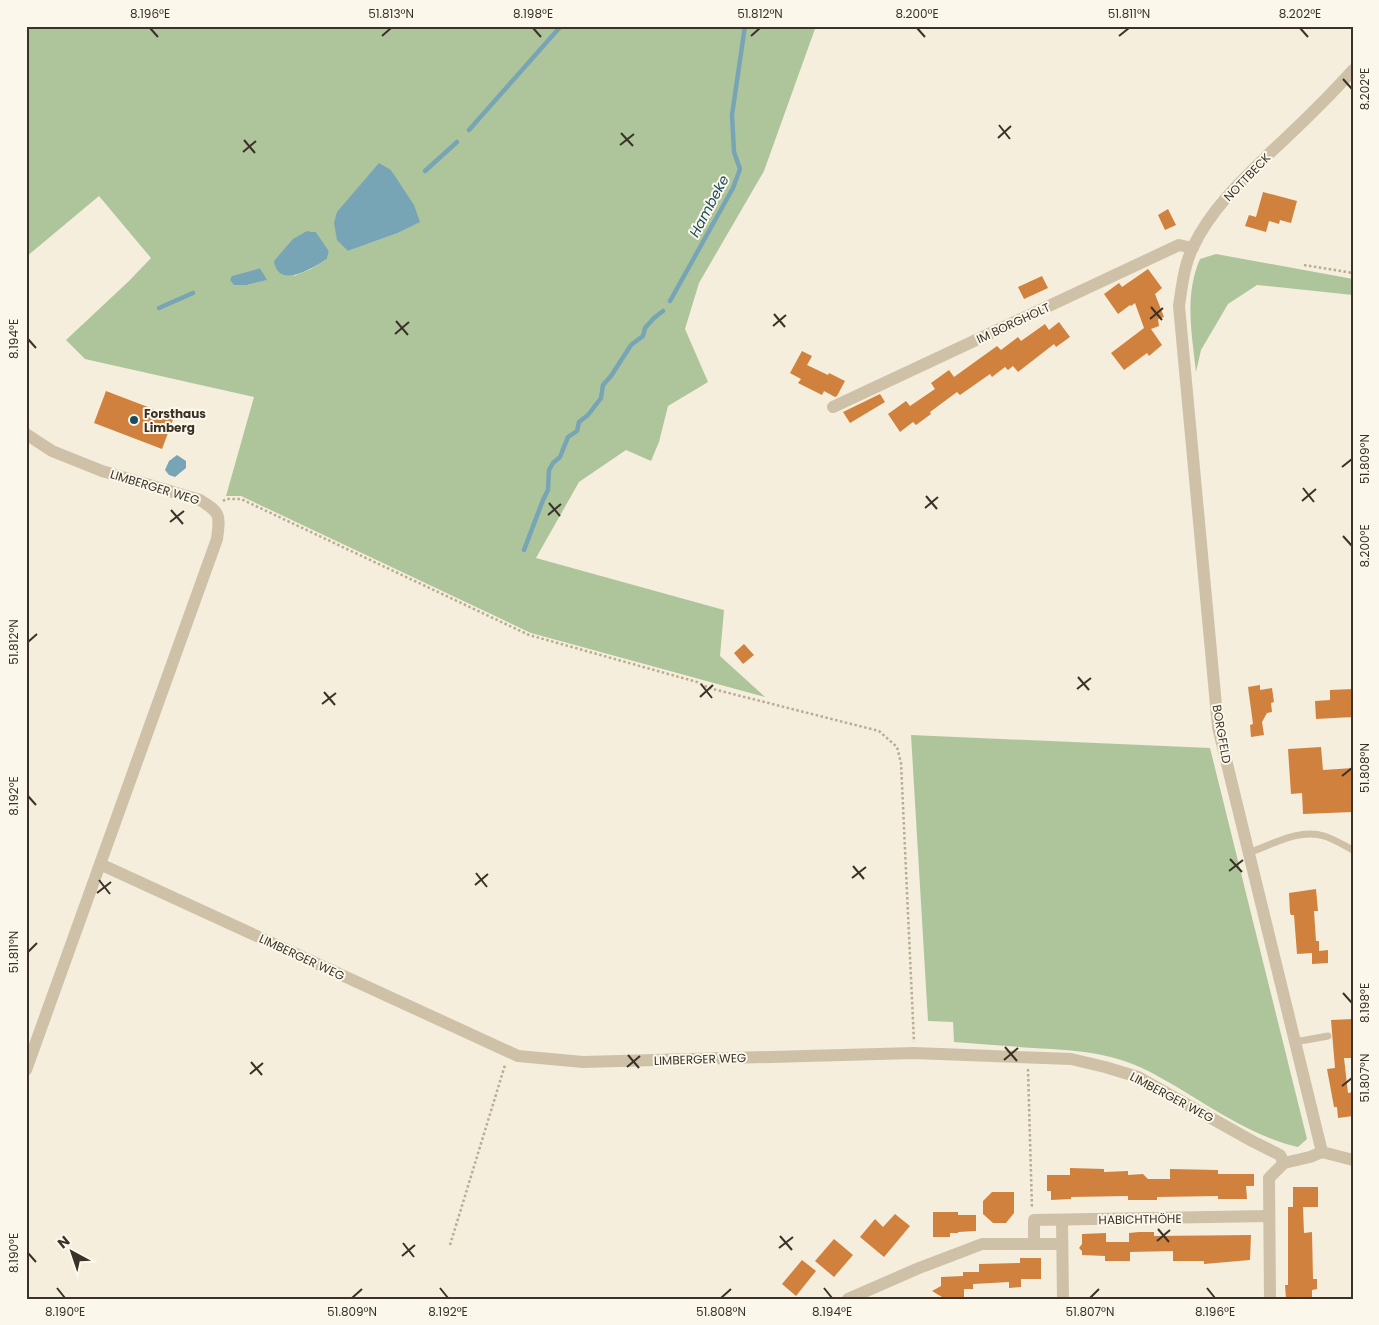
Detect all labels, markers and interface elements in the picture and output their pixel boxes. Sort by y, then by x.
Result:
text: 8.196°E [130,5,170,22]
text: 51.813°N [368,5,414,22]
text: 8.198°E [513,5,553,22]
text: 51.812°N [737,5,783,22]
text: 8.200°E [895,5,939,22]
text: 51.811°N [1108,5,1150,22]
text: 8.202°E [1279,5,1321,22]
text: 8.202°E [1356,68,1373,110]
street label: NOTTBECK [1220,149,1274,205]
water label: Hambeke [684,171,734,241]
street label: IM BORGHOLT [973,298,1053,347]
text: 8.194°E [5,319,22,359]
place label: Forsthaus Limberg [144,405,206,436]
marker: Forsthaus Limberg [128,414,140,426]
text: 51.809°N [1356,434,1373,484]
street label: LIMBERGER WEG [108,465,202,509]
text: 8.200°E [1356,524,1373,568]
text: 51.812°N [5,619,22,665]
street label: BORGFELD [1208,703,1236,765]
text: 51.808°N [1356,743,1373,793]
text: 8.192°E [5,776,22,816]
street label: LIMBERGER WEG [256,930,348,984]
text: 51.811°N [5,931,22,973]
text: 8.198°E [1356,983,1373,1023]
street label: LIMBERGER WEG [653,1049,747,1069]
text: 51.807°N [1356,1054,1373,1102]
street label: LIMBERGER WEG [1127,1068,1217,1126]
street label: HABICHTHÖHE [1098,1210,1182,1228]
north arrow [48,1228,98,1278]
text: N [53,1231,74,1253]
text: 8.190°E [5,1233,22,1273]
text: 8.190°E [45,1303,85,1320]
text: 51.809°N [327,1303,377,1320]
text: 8.192°E [428,1303,468,1320]
text: 51.808°N [696,1303,746,1320]
text: 8.194°E [812,1303,852,1320]
text: 51.807°N [1066,1303,1114,1320]
text: 8.196°E [1195,1303,1235,1320]

